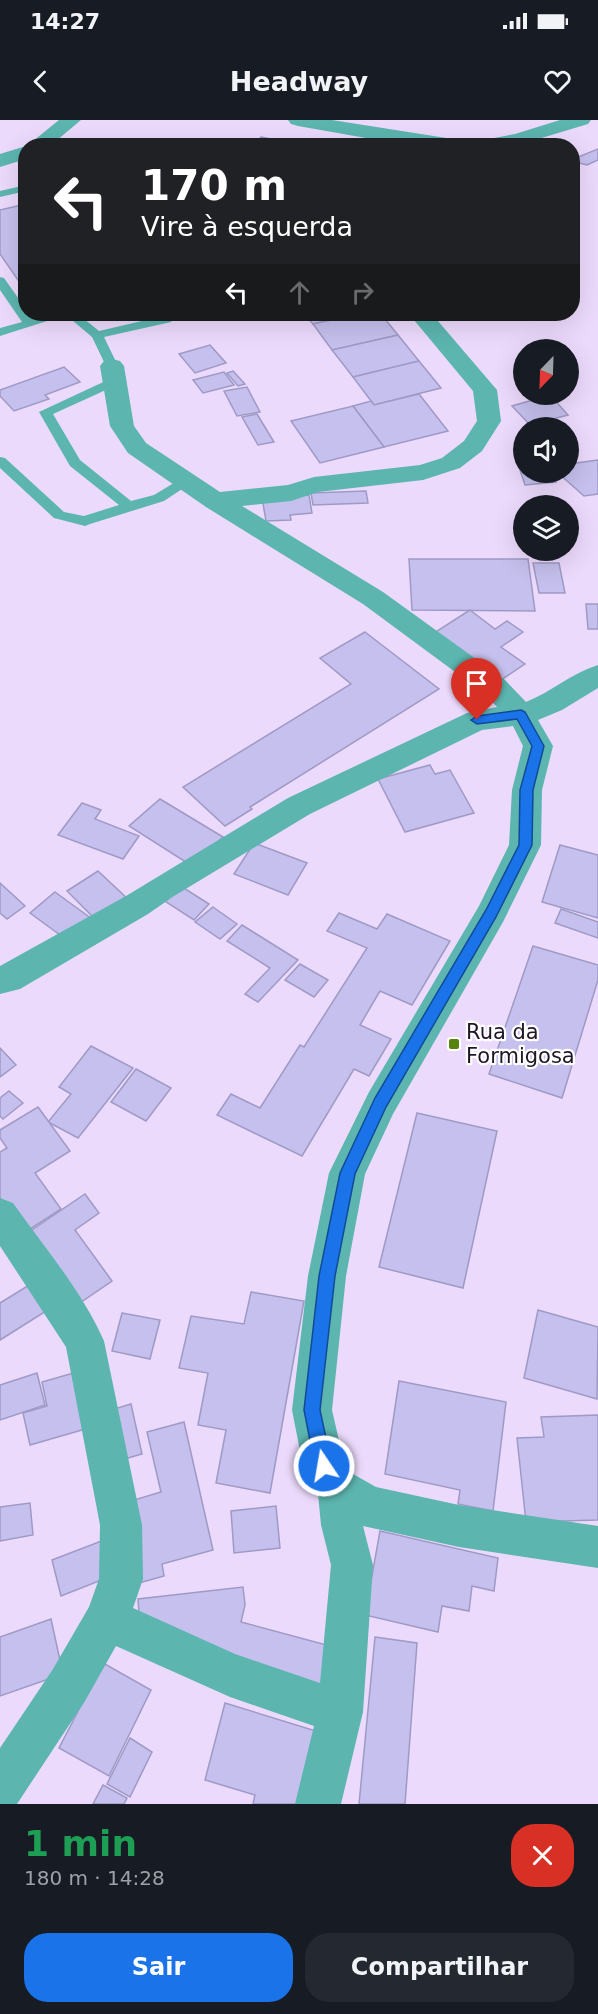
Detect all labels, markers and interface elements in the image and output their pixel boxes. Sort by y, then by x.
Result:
text: 14:27 [30,9,100,34]
icon: back [24,65,57,98]
icon: heart [541,65,574,98]
text: Headway [230,66,368,97]
text: 170 m [141,161,287,210]
icon: left [42,162,120,240]
text: Vire à esquerda [141,211,353,242]
icon: left [220,276,253,309]
icon: ahead [283,276,316,309]
icon: right [346,276,379,309]
north arrow [513,339,579,405]
map controls [513,339,579,561]
button: sound [513,417,579,483]
button: layers [513,495,579,561]
pin [451,658,502,720]
icon: arrive [460,667,493,700]
place label: Rua da Formigosa [466,1020,575,1068]
marker: Rua da Formigosa [447,1037,461,1051]
position arrow [292,1434,356,1498]
text: 1 min [24,1823,137,1864]
button: close [511,1824,574,1887]
text: 180 m · 14:28 [24,1866,165,1890]
button: Sair [24,1933,293,2002]
button: Compartilhar [305,1933,574,2002]

